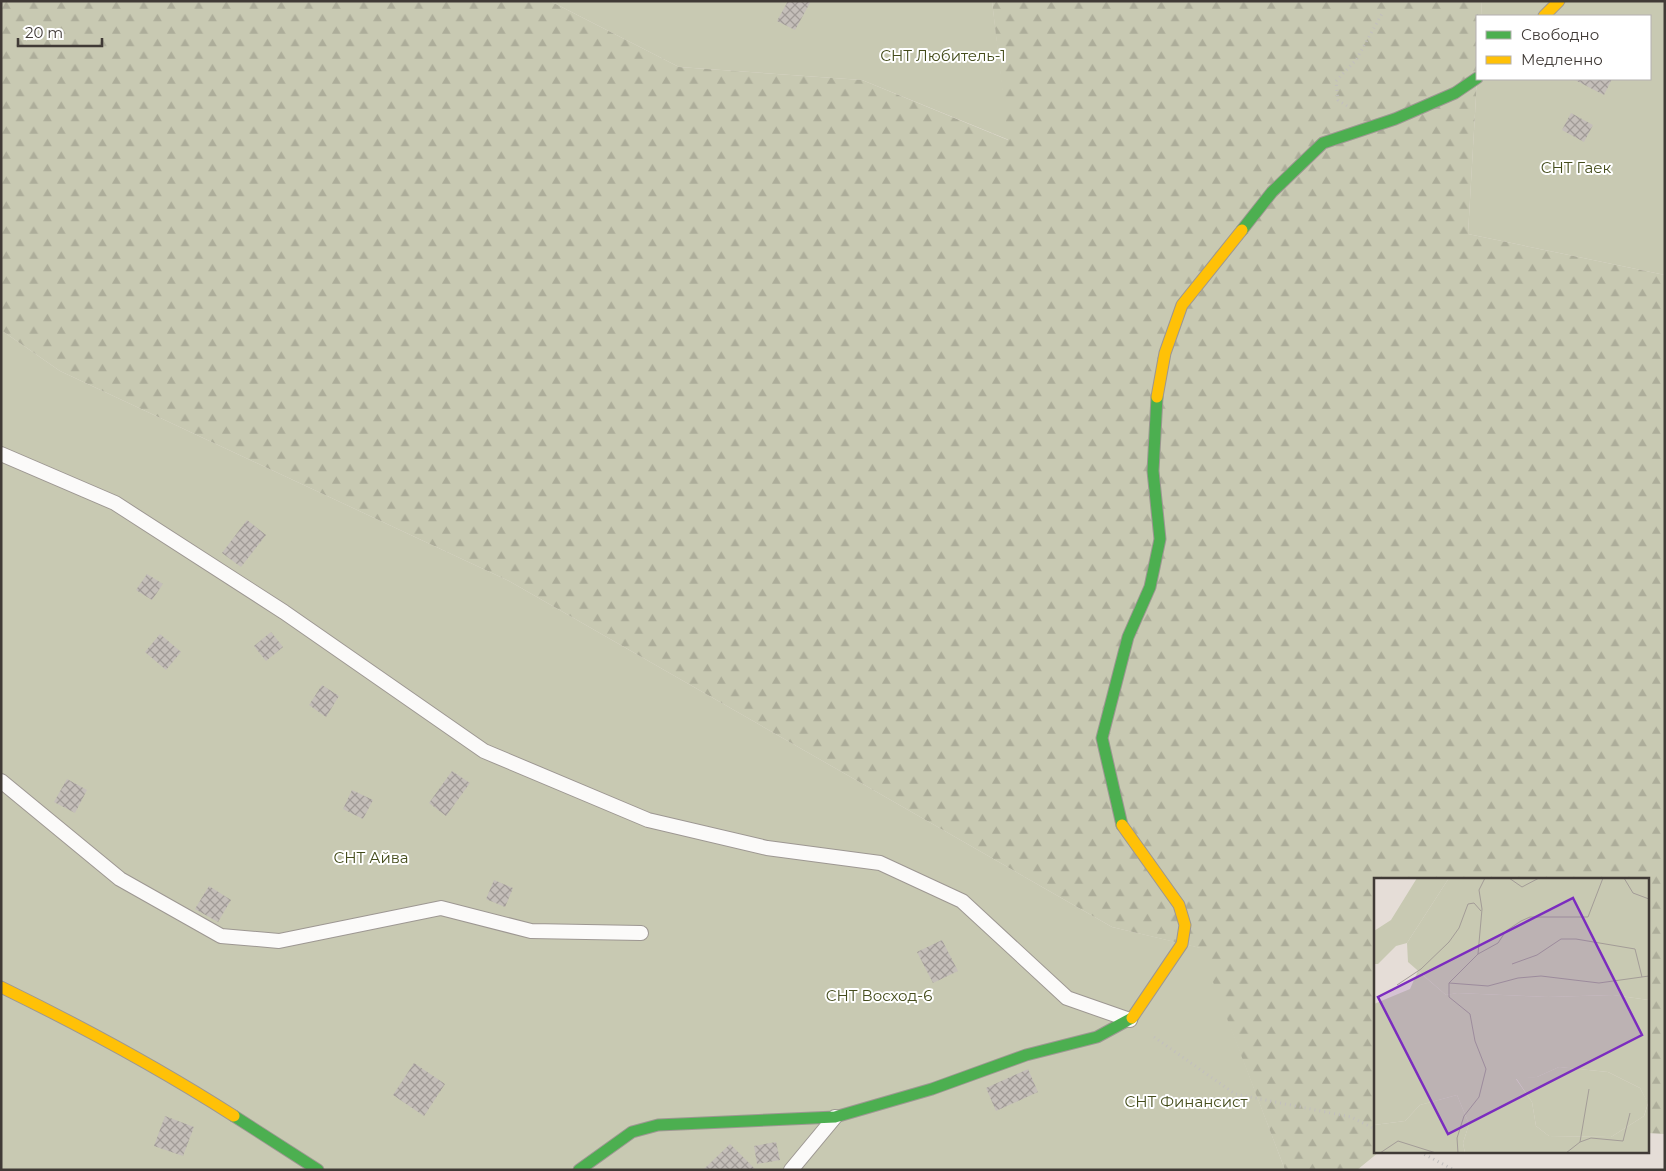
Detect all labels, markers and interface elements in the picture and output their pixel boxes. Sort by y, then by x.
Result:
scale bar [18,15,101,47]
legend [1476,15,1651,80]
text: 20 m [25,23,63,42]
text: Свободно [1521,25,1599,44]
park label: СНТ Любитель-1 [880,46,1006,65]
text: Медленно [1521,50,1603,69]
park label: СНТ Гаек [1541,158,1612,177]
park label: СНТ Айва [333,848,409,867]
inset map [1374,878,1648,1154]
park label: СНТ Восход-6 [826,986,932,1005]
park label: СНТ Финансист [1124,1092,1248,1111]

